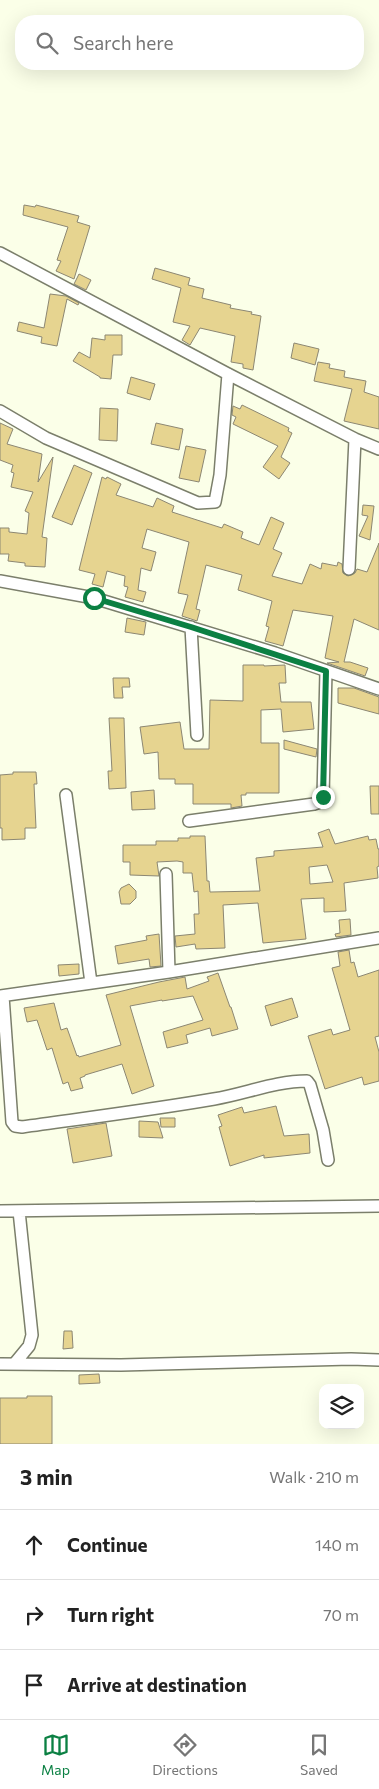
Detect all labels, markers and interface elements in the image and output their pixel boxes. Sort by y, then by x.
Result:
search box [15,15,364,70]
icon: search [33,29,61,57]
text: Search here [73,31,173,54]
route start [83,587,106,610]
route end [312,786,335,809]
map controls [319,1384,364,1429]
button: layers [319,1384,364,1429]
text: 3 min [20,1464,73,1489]
text: Walk · 210 m [269,1467,359,1486]
icon: ahead [20,1531,48,1559]
text: Continue [67,1533,147,1556]
text: 140 m [315,1535,359,1554]
icon: right [20,1601,48,1629]
text: Turn right [67,1603,154,1626]
text: 70 m [323,1605,359,1624]
icon: arrive [20,1671,48,1699]
text: Arrive at destination [67,1673,247,1696]
tab: Map [41,1731,70,1778]
tab: Directions [152,1731,218,1778]
tab: Saved [300,1731,338,1778]

